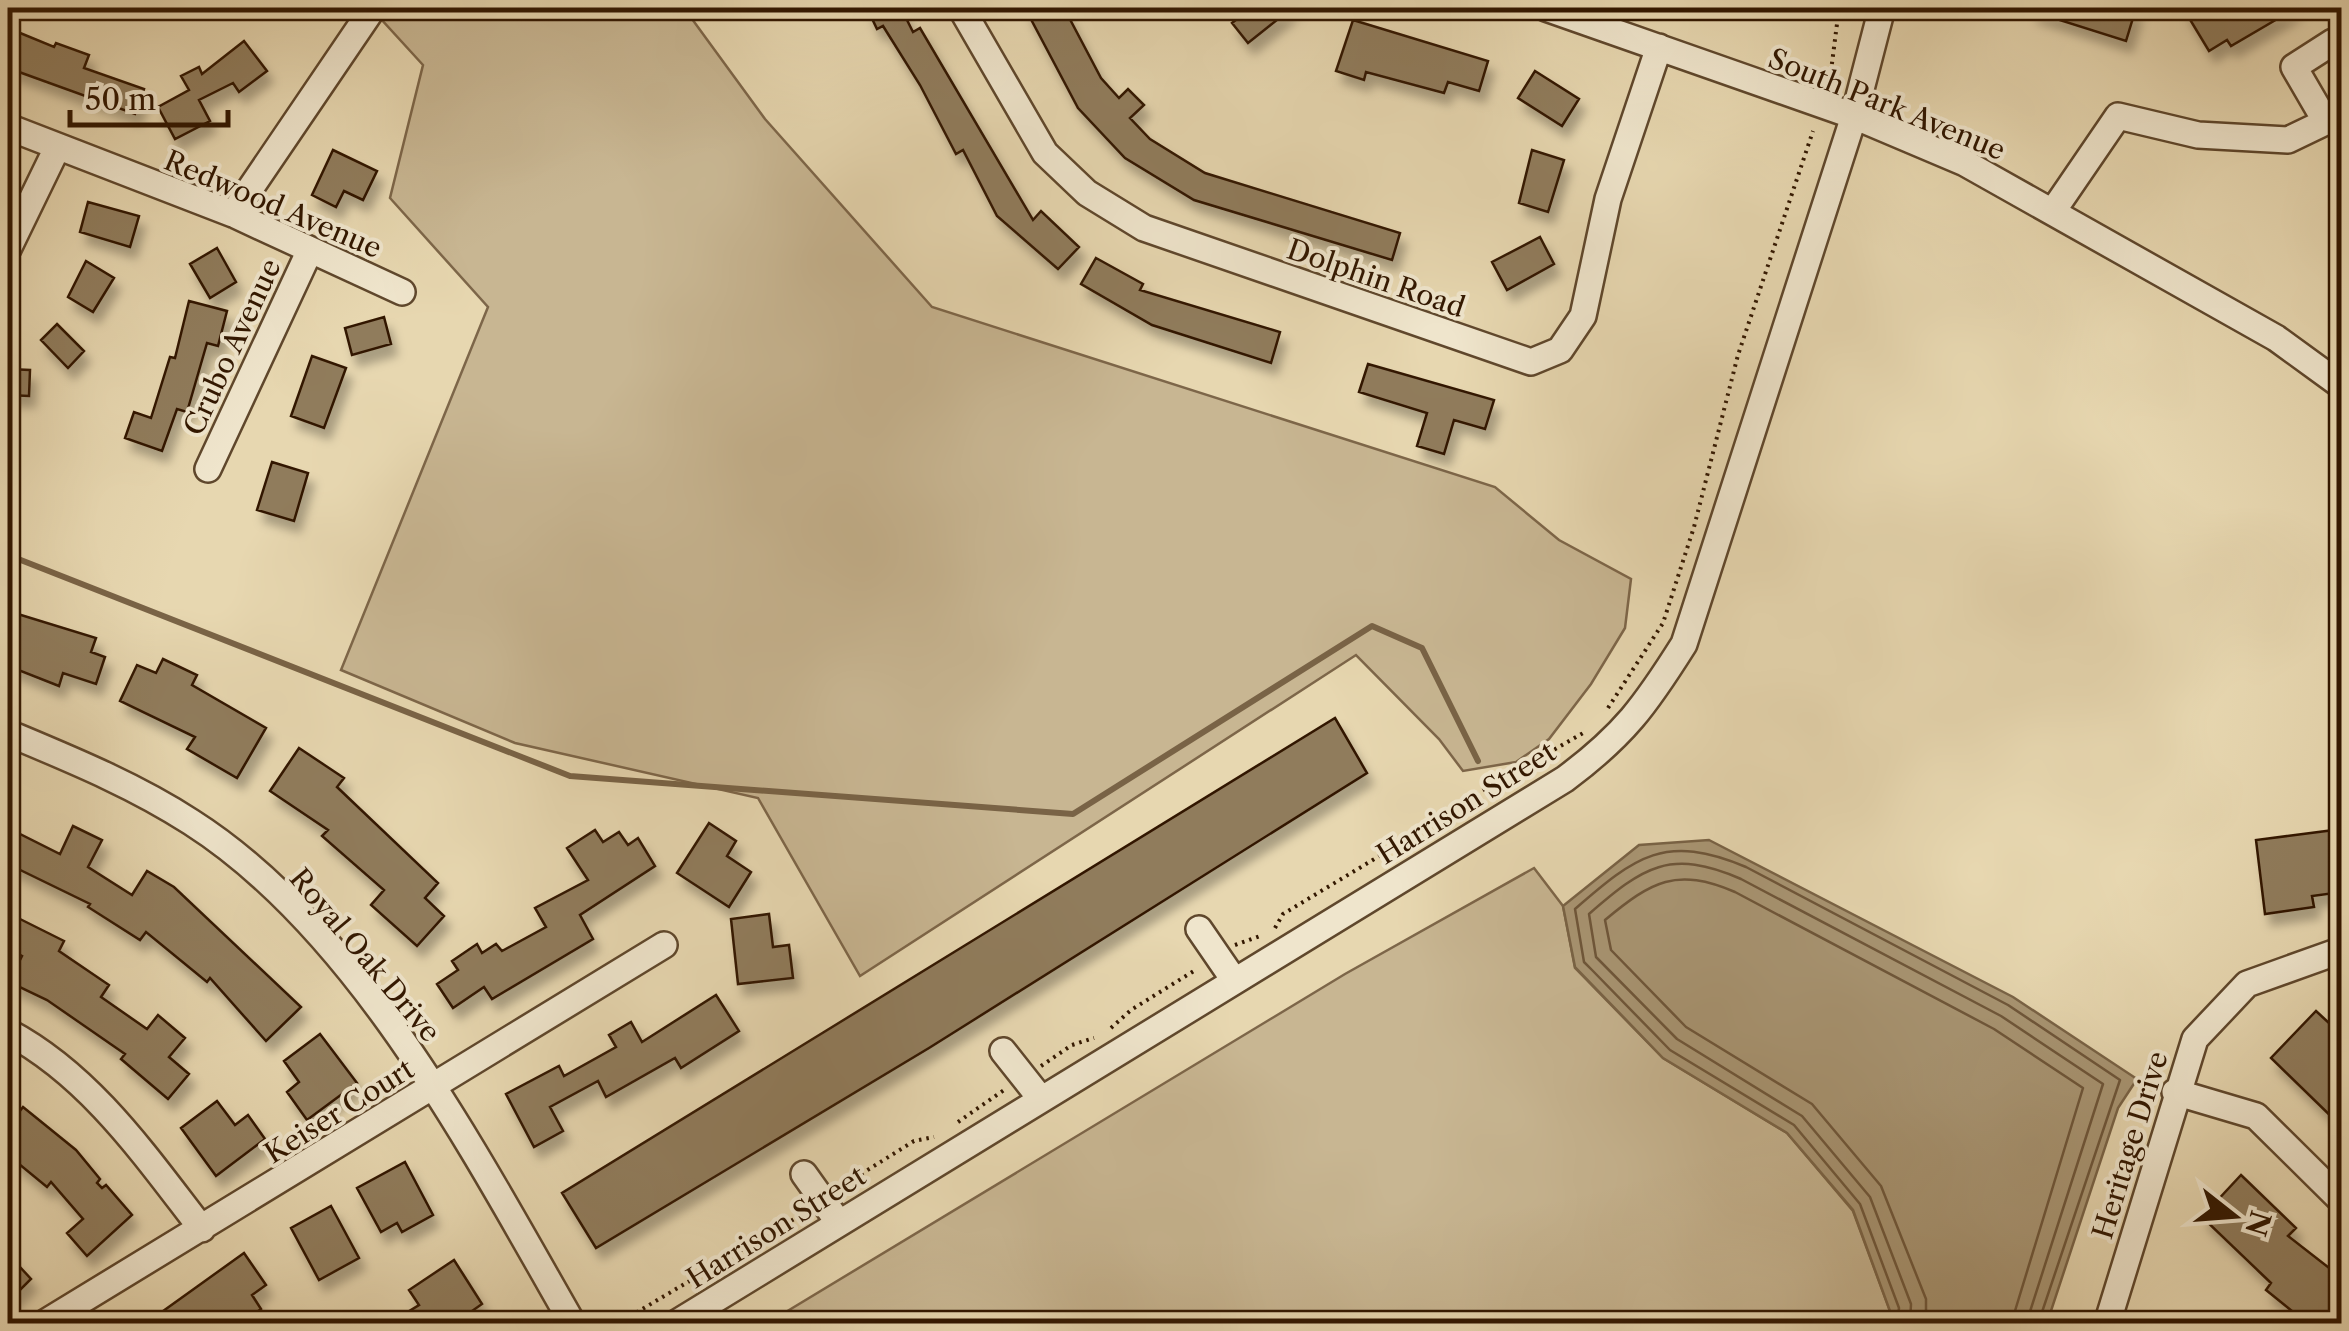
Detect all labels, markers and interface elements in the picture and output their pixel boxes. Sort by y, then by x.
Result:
street label: South Park Avenue [1764,41,2010,167]
scale bar [70,65,228,127]
text: 50 m [85,81,156,118]
street label: Redwood Avenue [159,143,387,265]
street label: Dolphin Road [1283,232,1469,324]
street label: Crubo Avenue [176,253,288,441]
street label: Harrison Street [1370,734,1562,872]
street label: Royal Oak Drive [283,861,447,1049]
street label: Heritage Drive [2085,1047,2175,1243]
street label: Keiser Court [258,1052,420,1170]
street label: Harrison Street [680,1158,872,1296]
north arrow [2184,1166,2284,1266]
text: N [2238,1207,2278,1240]

